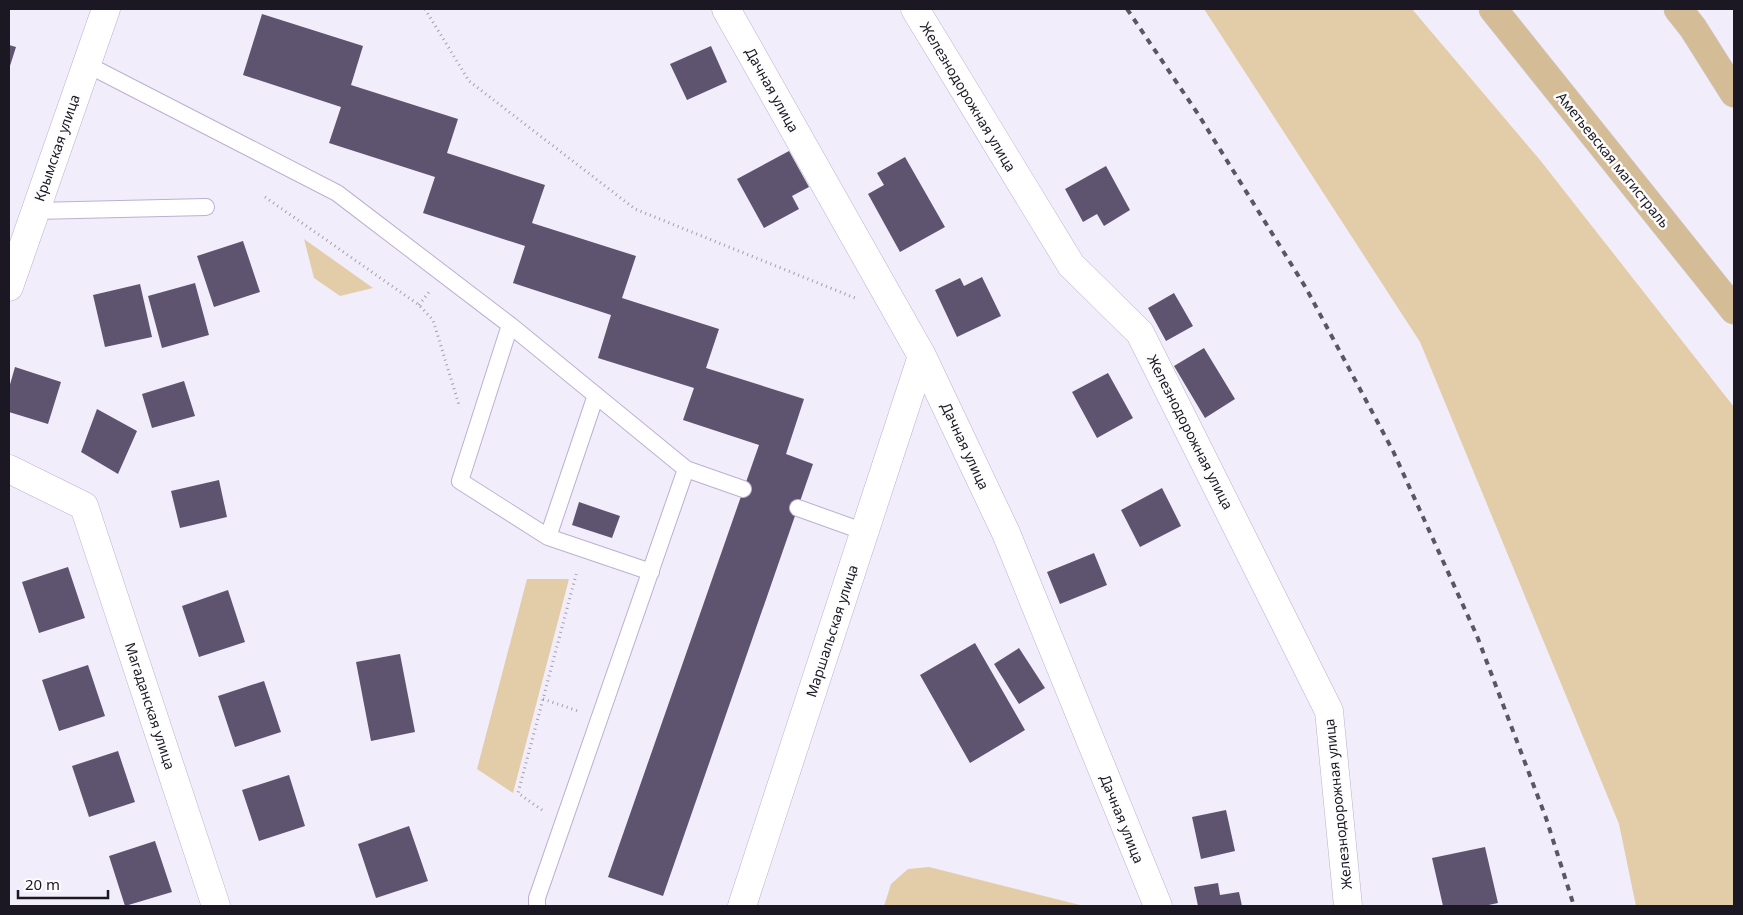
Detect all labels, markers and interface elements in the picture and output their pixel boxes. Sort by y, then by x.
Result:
street label: Железнодорожная улица [916,18,1021,175]
street label: Дачная улица [741,44,804,135]
street label: Аметьевская магистраль [1553,88,1674,232]
street label: Крымская улица [29,92,84,204]
street label: Железнодорожная улица [1143,351,1238,512]
street label: Дачная улица [937,399,994,492]
street label: Маршальская улица [801,562,862,700]
street label: Магаданская улица [121,640,180,772]
street label: Железнодорожная улица [1319,718,1356,890]
street label: Дачная улица [1096,772,1149,866]
scale bar [18,868,108,900]
text: 20 m [25,874,60,894]

